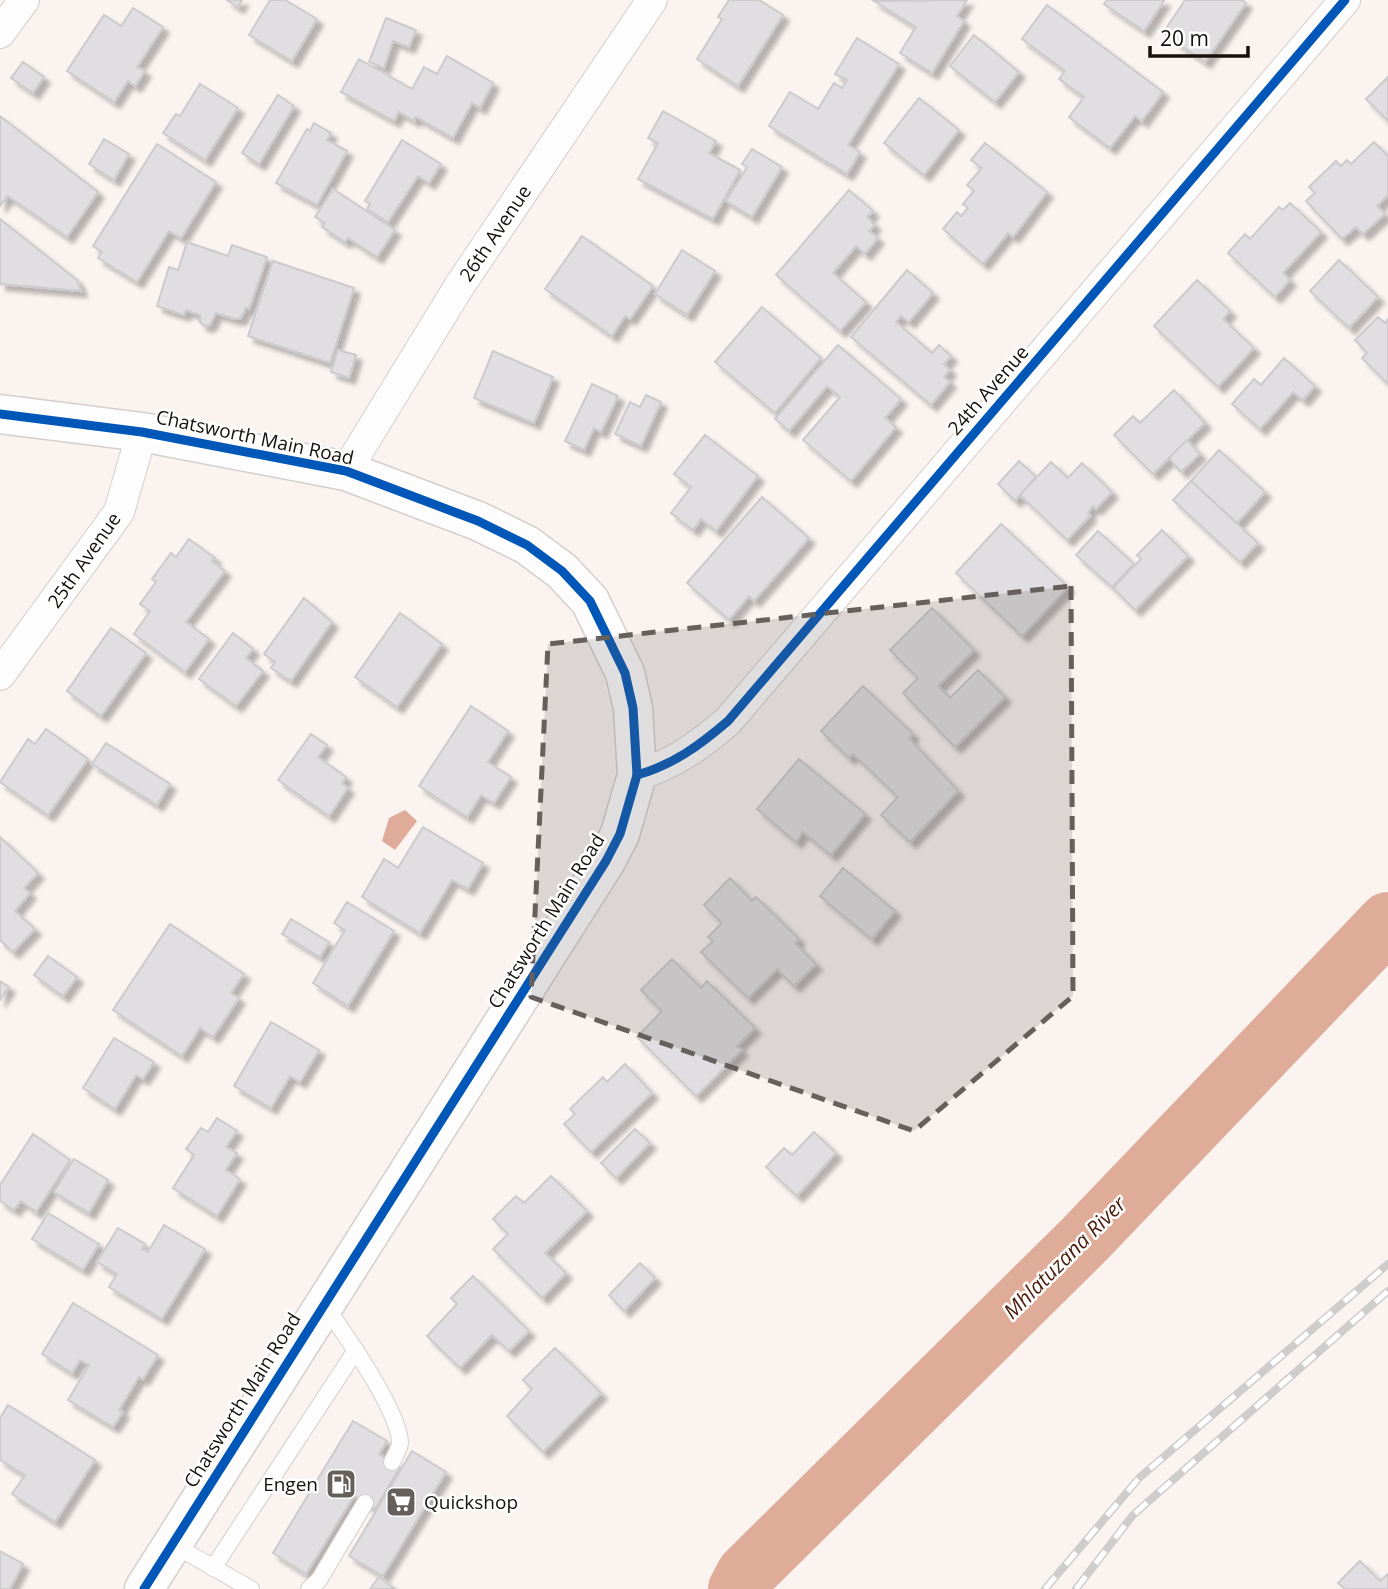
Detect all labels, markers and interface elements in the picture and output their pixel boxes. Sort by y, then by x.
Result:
scale bar [1150,14,1248,58]
text: 20 m [1160,24,1209,52]
street label: 26th Avenue [453,180,537,286]
street label: 24th Avenue [942,339,1034,441]
street label: Chatsworth Main Road [154,403,356,471]
street label: 25th Avenue [41,507,127,613]
street label: Chatsworth Main Road [482,829,610,1013]
water label: Mhlatuzana River [997,1190,1132,1325]
street label: Chatsworth Main Road [178,1308,306,1492]
fuel station icon: Engen [324,1467,358,1501]
place label: Engen [263,1471,318,1497]
supermarket icon: Quickshop [384,1485,418,1519]
place label: Quickshop [424,1489,518,1515]

